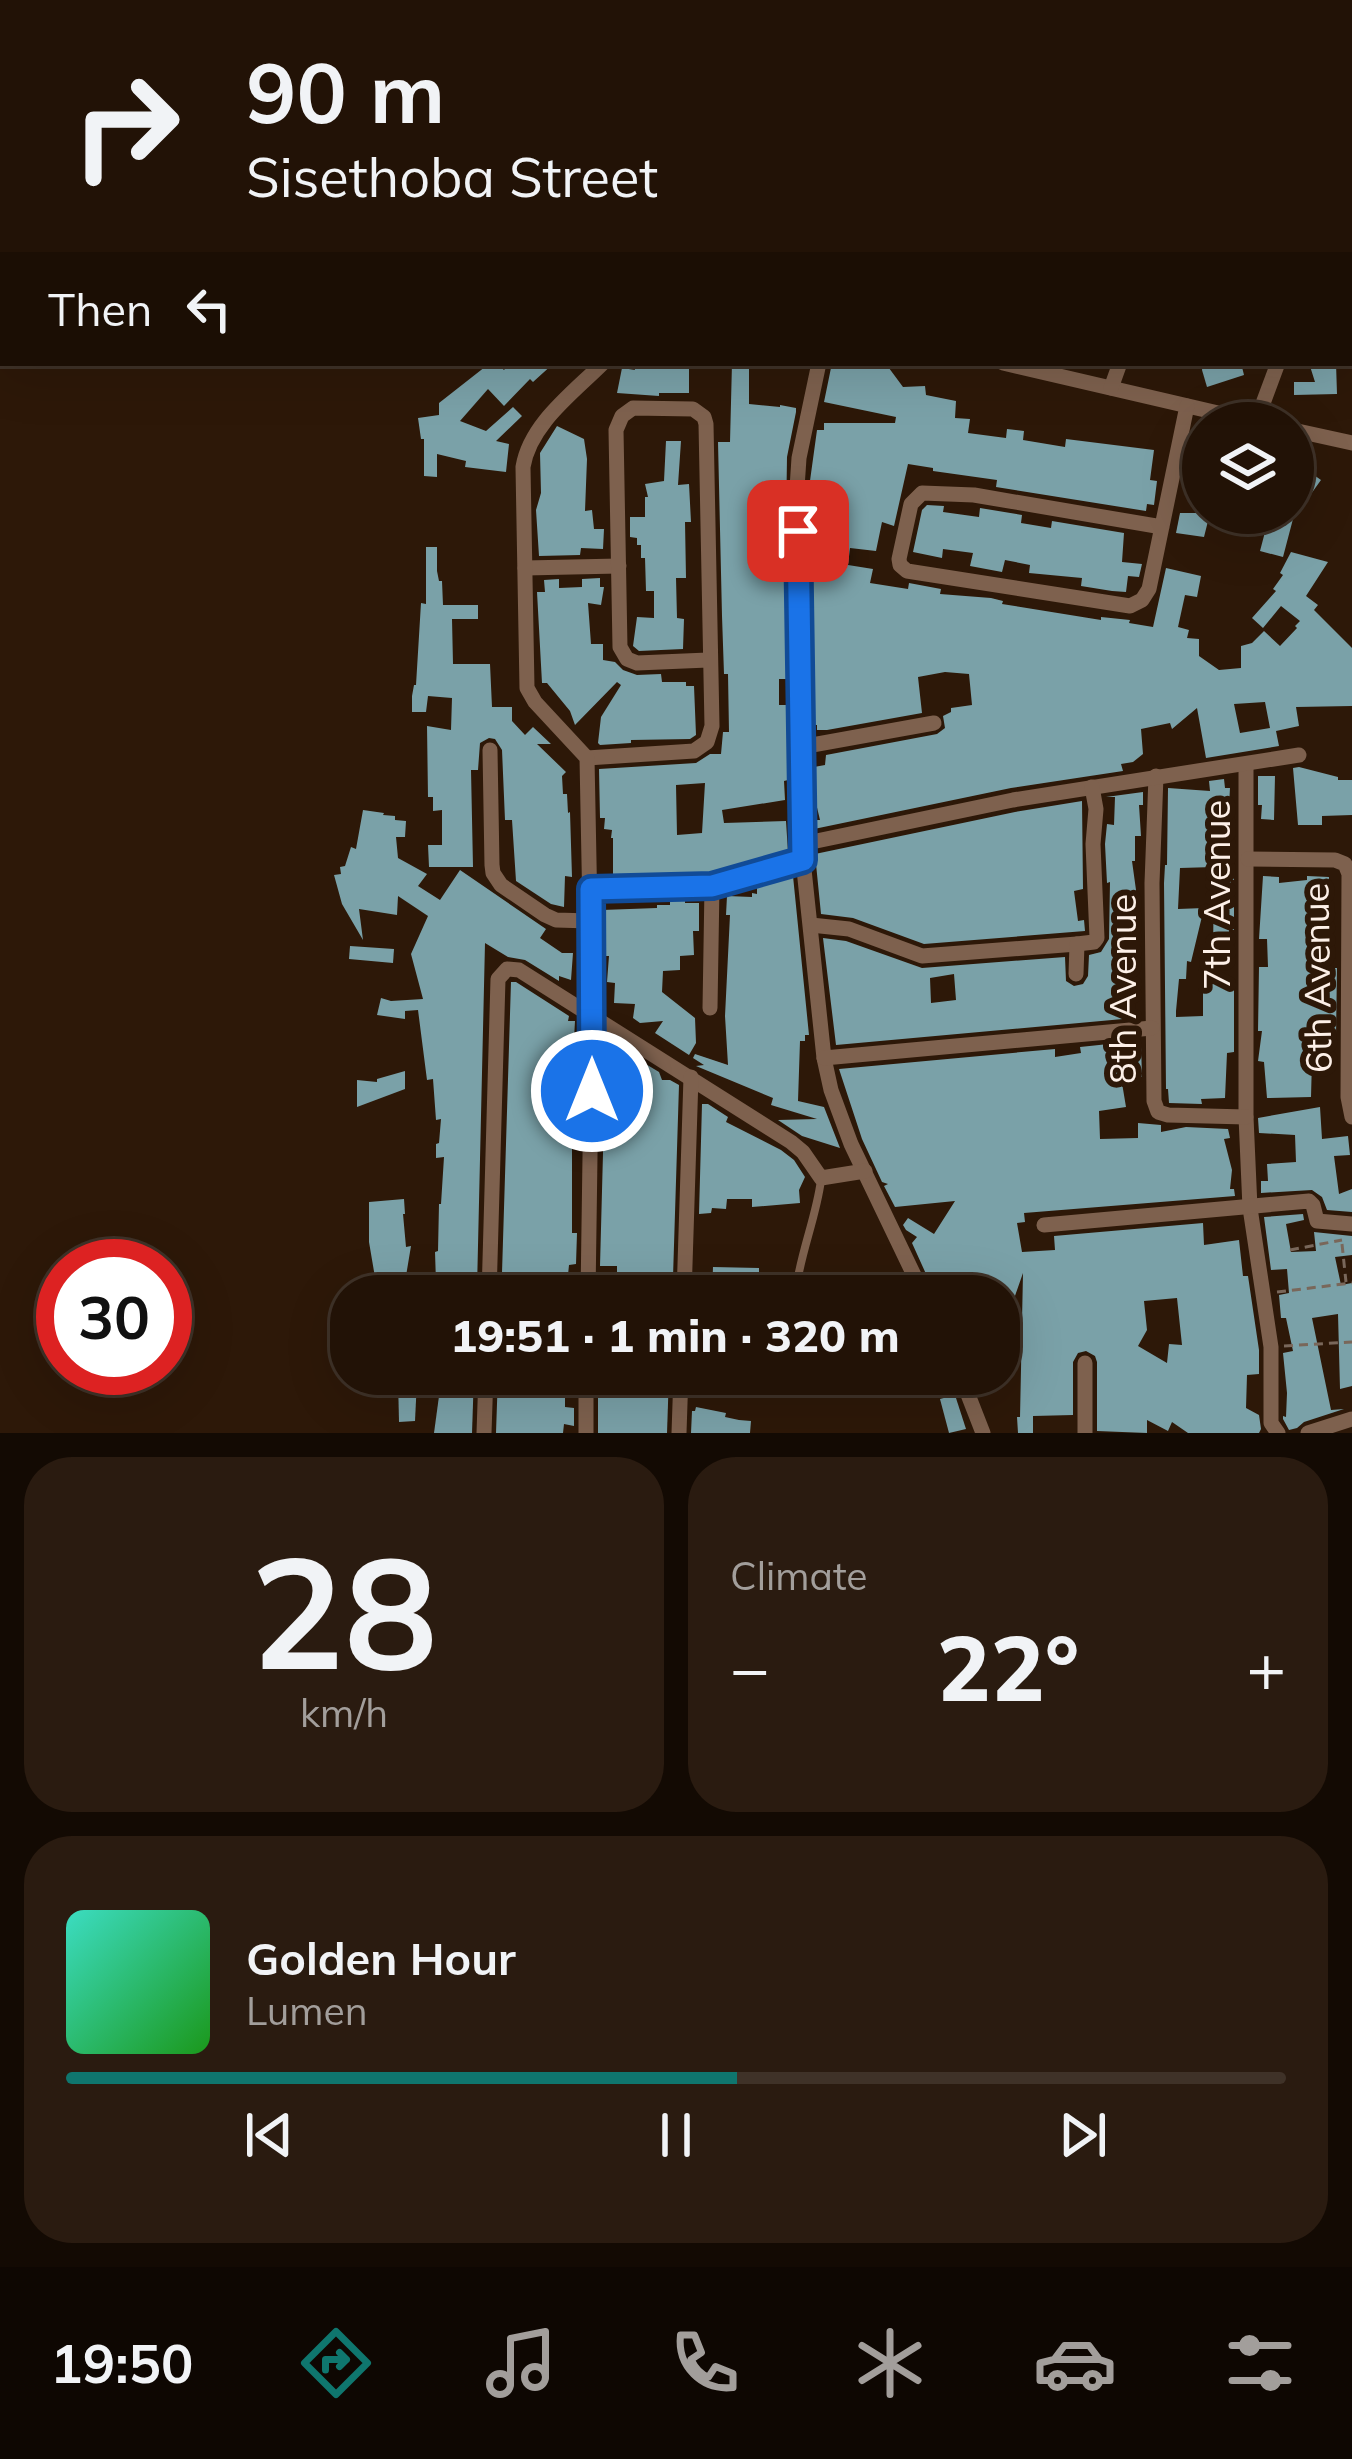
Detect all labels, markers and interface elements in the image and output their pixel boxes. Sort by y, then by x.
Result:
text: 90 m [246,39,445,144]
icon: right [48,48,204,204]
text: Sisethoba Street [246,143,658,211]
icon: left [176,276,242,342]
text: Then [48,281,152,337]
map controls [1182,402,1314,534]
button: layers [1182,402,1314,534]
pin [747,480,849,582]
icon: arrive [765,498,831,564]
street label: 7th Avenue [1194,800,1239,990]
street label: 6th Avenue [1292,883,1341,1073]
street label: 8th Avenue [1100,894,1145,1084]
position arrow [529,1028,655,1154]
speed limit sign: 30 [36,1239,192,1395]
text: 19:51 · 1 min · 320 m [450,1307,900,1363]
text: 28 [250,1512,438,1708]
text: Climate [730,1551,868,1600]
text: 22° [937,1611,1079,1724]
text: − [730,1626,770,1709]
text: + [1246,1626,1286,1709]
text: km/h [300,1688,388,1737]
text: Golden Hour [246,1930,516,1986]
text: Lumen [246,1986,368,2035]
icon: previous [236,2102,302,2168]
icon: pause [643,2102,709,2168]
icon: next [1050,2102,1116,2168]
icon: directions [294,2321,378,2405]
icon: music [479,2321,563,2405]
icon: phone [663,2321,747,2405]
icon: climate [848,2321,932,2405]
icon: car [1033,2321,1117,2405]
icon: filters [1218,2321,1302,2405]
text: 19:50 [50,2329,193,2397]

